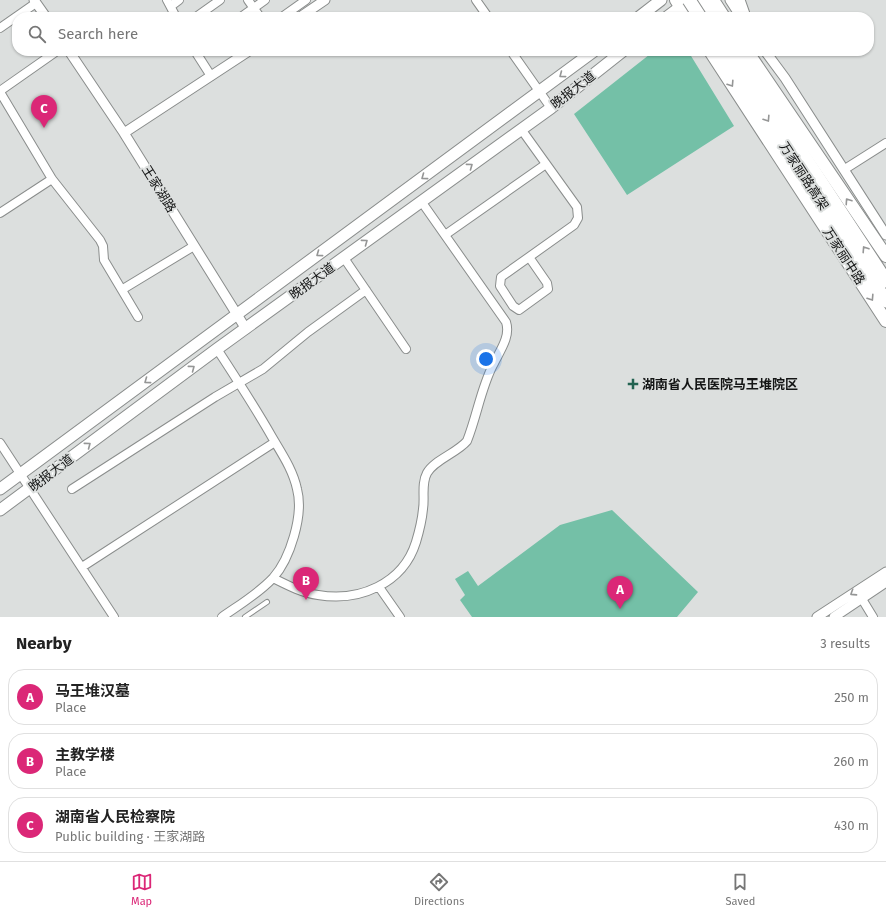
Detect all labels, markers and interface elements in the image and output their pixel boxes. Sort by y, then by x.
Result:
search box [12,12,874,56]
icon: search [26,23,48,45]
text: Search here [58,25,138,43]
street label: 晚报大道 [548,68,598,112]
one-way arrow [560,70,567,77]
one-way arrow [726,79,733,86]
pin: C [31,95,57,128]
one-way arrow [762,115,770,122]
street label: 万家丽路高架 [776,139,832,213]
street label: 王家湖路 [139,163,179,215]
one-way arrow [466,164,473,171]
one-way arrow [421,172,428,180]
one-way arrow [846,198,853,205]
street label: 万家丽中路 [820,225,868,287]
one-way arrow [361,239,368,247]
one-way arrow [862,246,869,253]
one-way arrow [317,249,324,256]
street label: 晚报大道 [287,260,337,302]
one-way arrow [866,294,874,301]
your location [476,349,496,369]
one-way arrow [188,365,195,373]
one-way arrow [145,376,152,383]
place label: 湖南省人民医院马王堆院区 [642,377,798,392]
marker: 湖南省人民医院马王堆院区 [627,378,639,390]
one-way arrow [83,443,90,450]
street label: 晚报大道 [26,451,76,495]
pin: B [293,567,319,600]
pin: A [607,576,633,609]
one-way arrow [851,588,858,595]
text: Nearby [16,633,71,654]
text: 3 results [820,636,870,651]
text: 马王堆汉墓 [55,682,130,700]
text: A [26,690,34,705]
text: 250 m [834,690,869,705]
text: Place [55,700,86,715]
text: 主教学楼 [55,746,115,764]
text: B [26,754,34,769]
text: 260 m [834,754,869,769]
text: Place [55,764,86,779]
text: 湖南省人民检察院 [55,808,175,826]
text: C [26,818,34,833]
text: 430 m [834,818,869,833]
text: Public building · 王家湖路 [55,829,205,844]
tab: Map [131,871,153,908]
tab: Directions [414,871,464,908]
tab: Saved [726,871,755,908]

